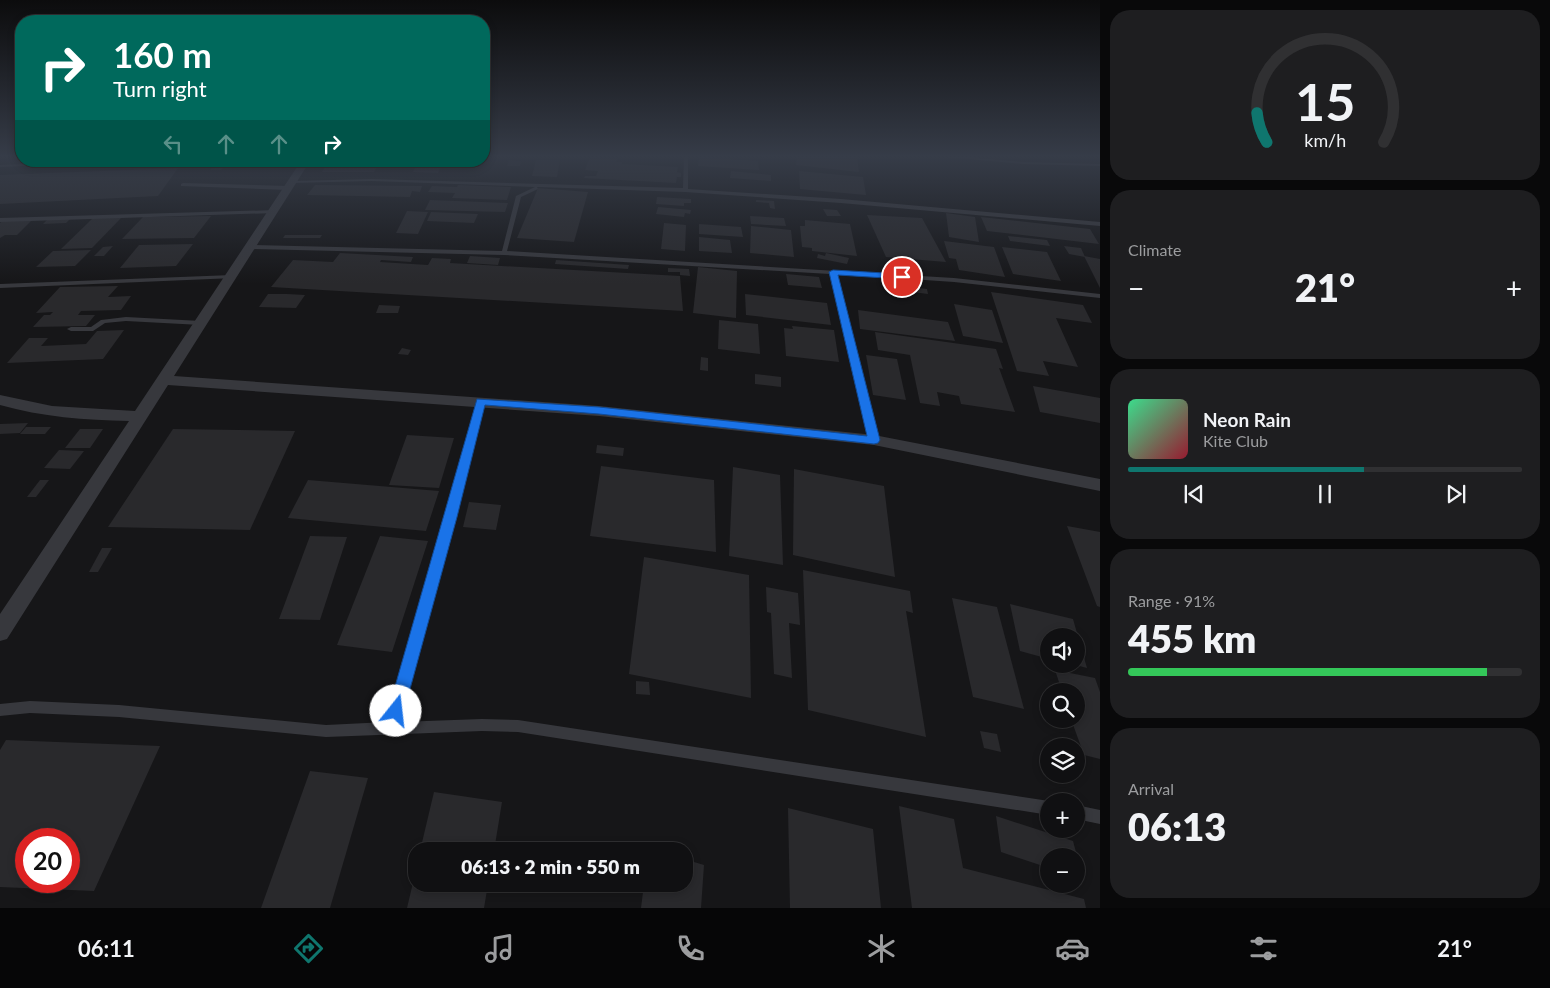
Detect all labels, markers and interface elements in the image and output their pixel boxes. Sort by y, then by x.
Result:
text: 160 m [113,33,212,75]
icon: right [30,35,95,100]
text: 15 [1295,70,1355,132]
text: Turn right [113,75,207,102]
text: km/h [1304,129,1346,151]
icon: left [159,130,187,158]
icon: ahead [212,130,240,158]
icon: ahead [265,130,293,158]
icon: right [318,130,346,158]
text: Climate [1128,240,1181,259]
pin [881,256,923,298]
icon: arrive [888,263,916,291]
text: 21° [1295,264,1355,310]
text: − [1128,271,1144,305]
text: + [1506,271,1522,305]
text: Neon Rain [1203,408,1291,431]
text: Kite Club [1203,431,1268,450]
icon: previous [1180,480,1208,508]
icon: pause [1311,480,1339,508]
icon: next [1442,480,1470,508]
text: Range · 91% [1128,591,1215,610]
text: 455 km [1128,615,1256,661]
map controls [1040,628,1085,893]
button: sound [1040,628,1085,673]
button: search [1040,683,1085,728]
position arrow [369,684,421,736]
button: layers [1040,738,1085,783]
text: Arrival [1128,779,1174,798]
button: + [1040,793,1085,838]
text: 06:13 [1128,803,1226,849]
speed limit sign: 20 [15,828,80,893]
button: − [1040,848,1085,893]
text: 06:13 · 2 min · 550 m [461,855,640,878]
icon: directions [291,931,326,966]
icon: music [482,931,517,966]
icon: phone [673,931,708,966]
icon: climate [864,931,899,966]
icon: car [1055,931,1090,966]
icon: filters [1246,931,1281,966]
text: 06:11 [78,935,135,962]
text: 21° [1437,935,1472,962]

